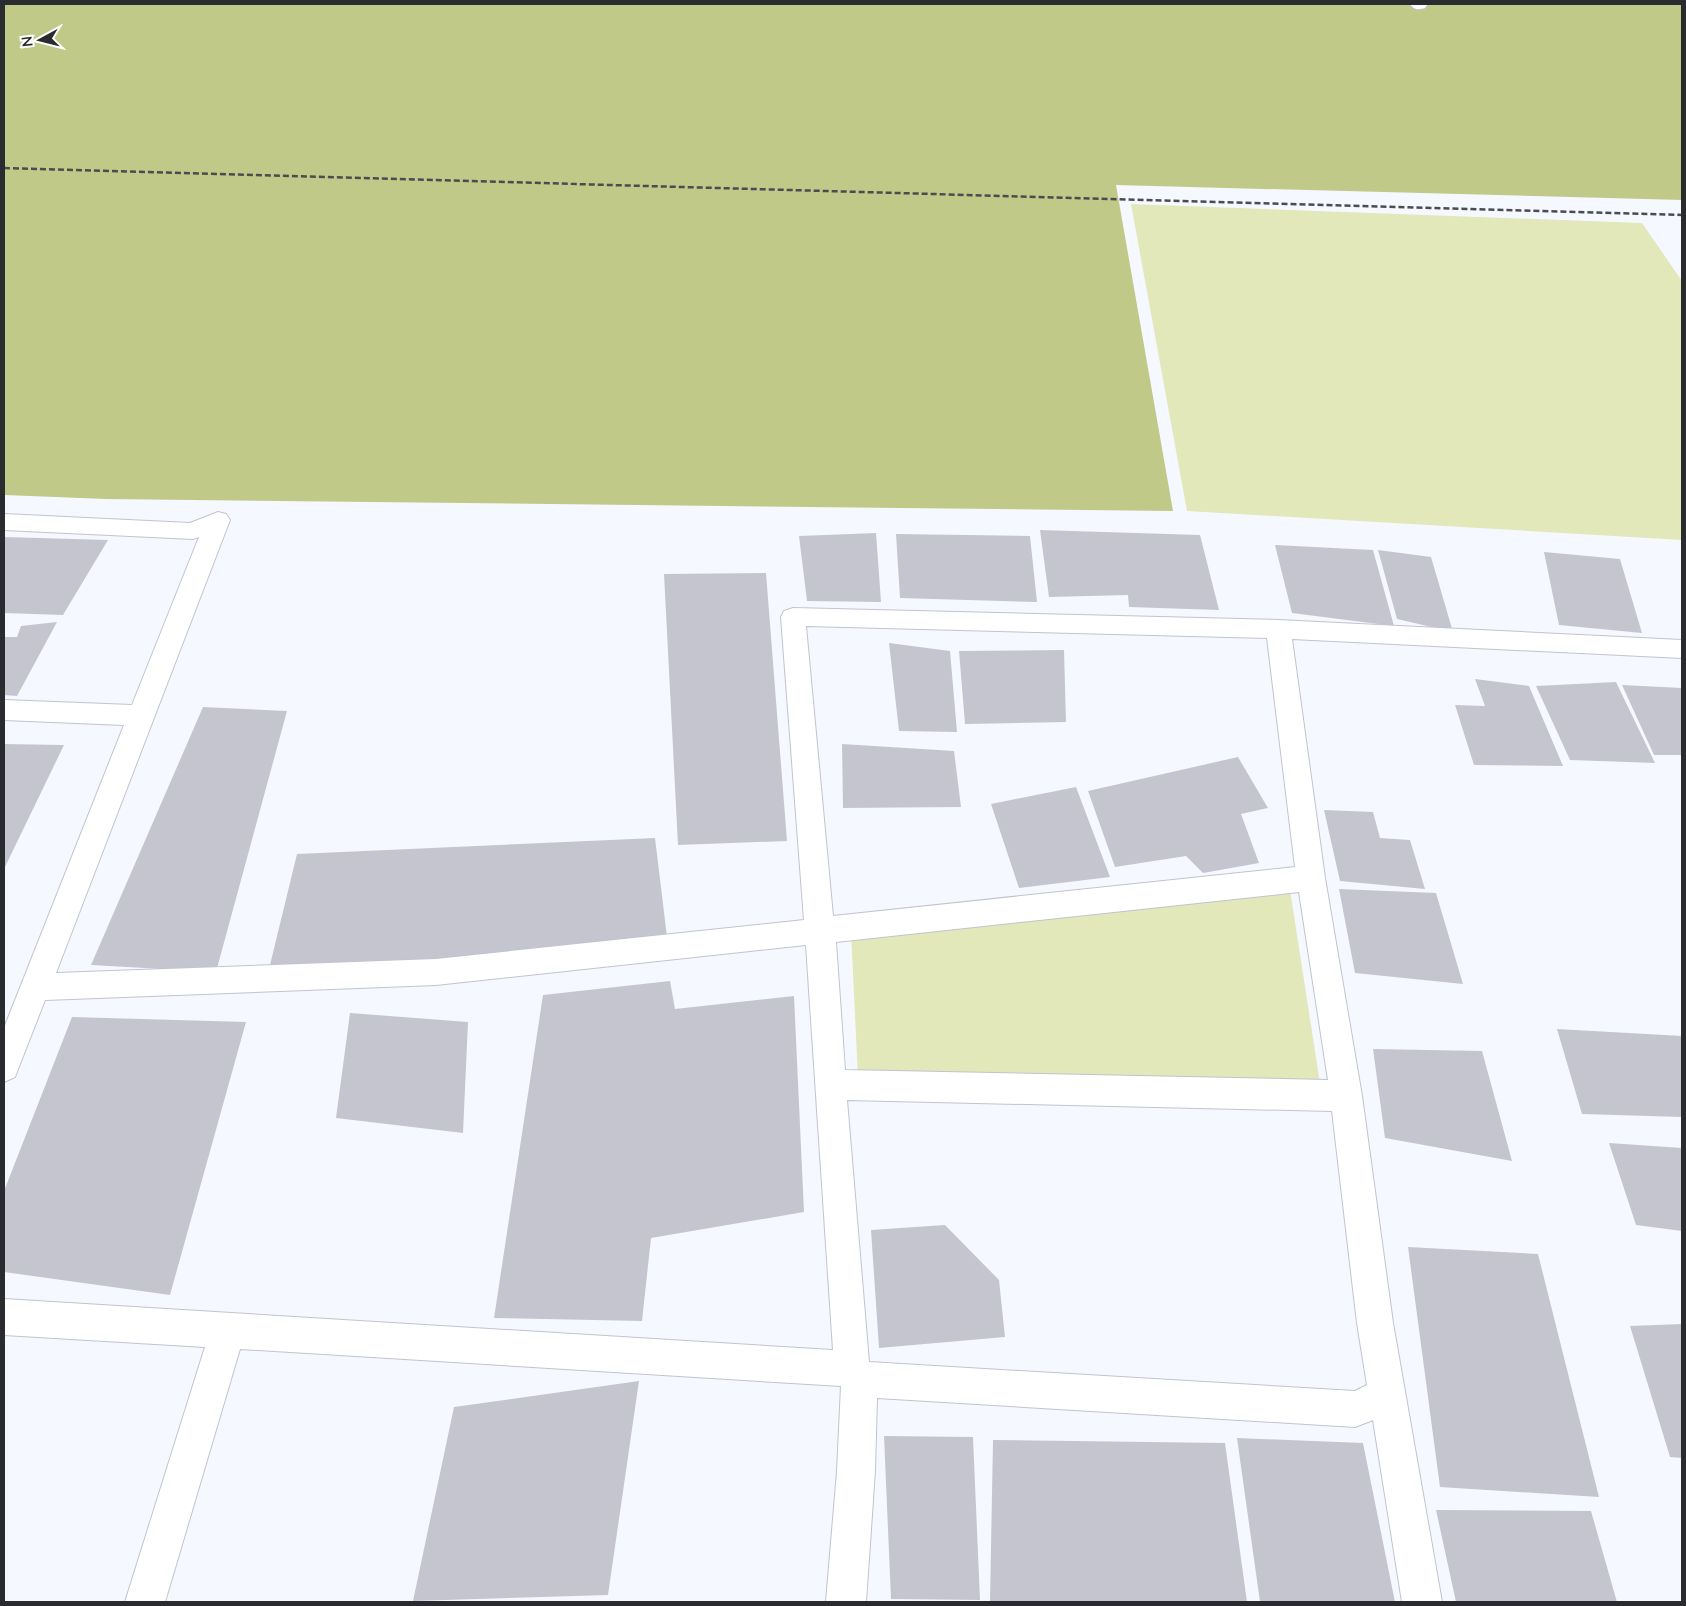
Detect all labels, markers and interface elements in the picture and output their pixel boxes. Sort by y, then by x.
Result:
north arrow [15,15,65,65]
text: N [18,35,36,48]

